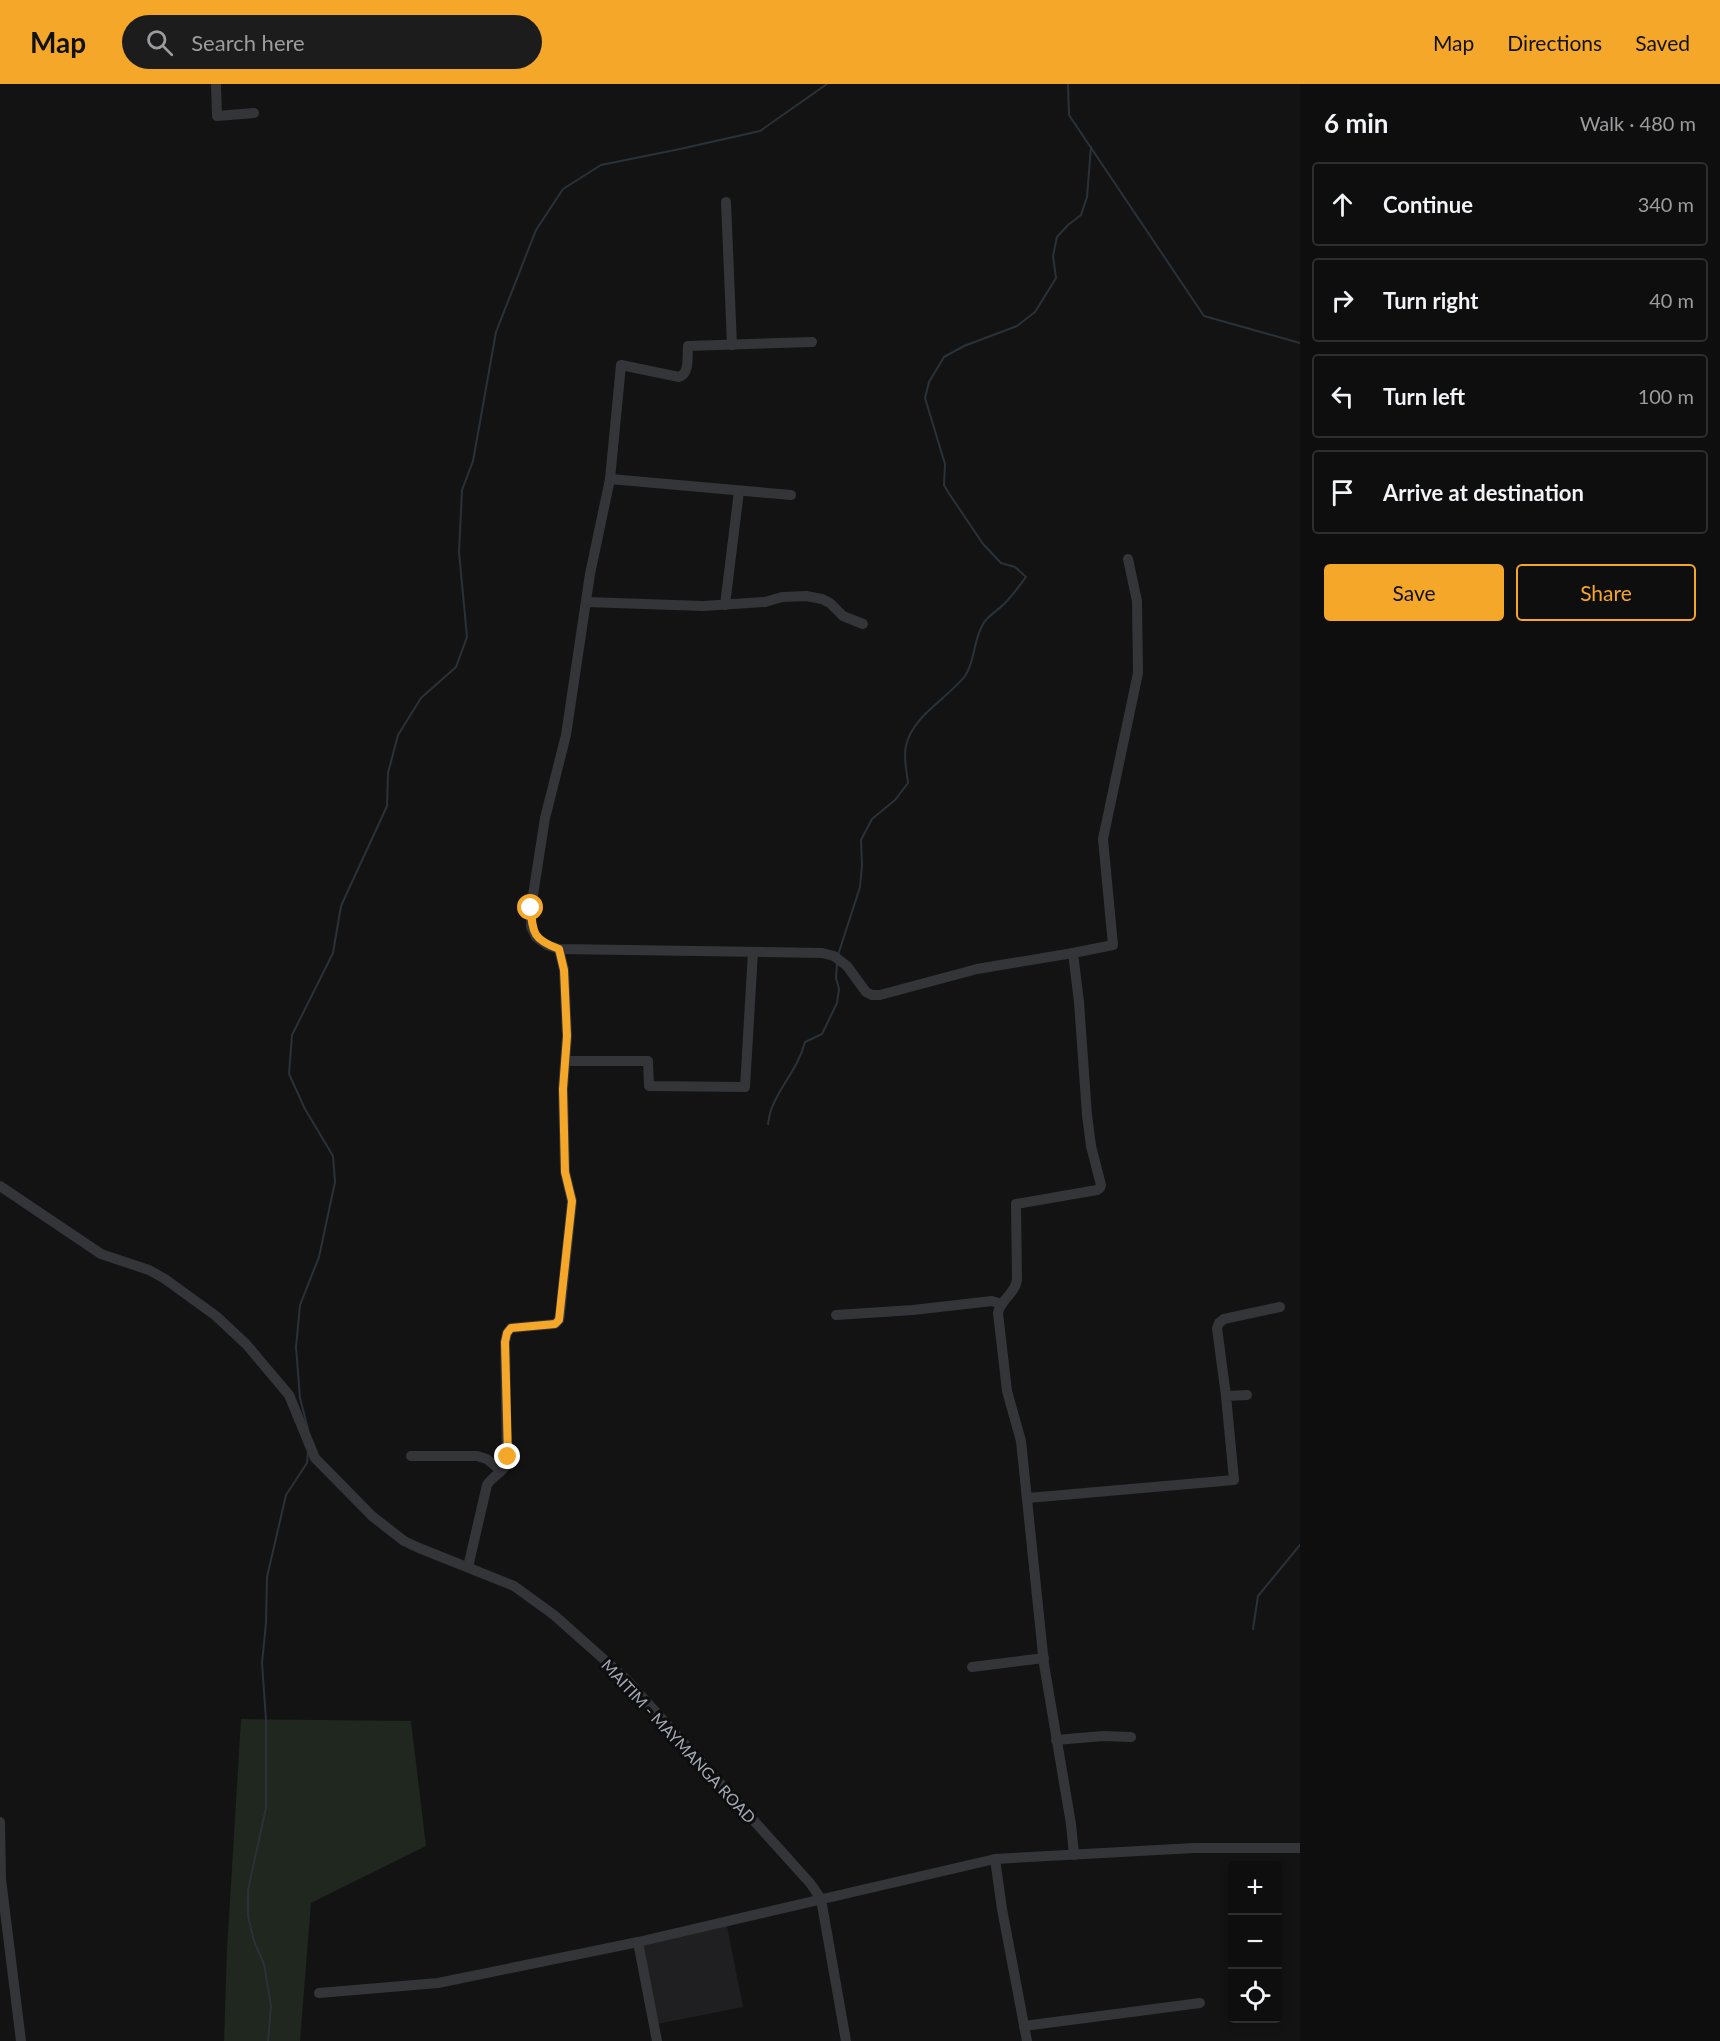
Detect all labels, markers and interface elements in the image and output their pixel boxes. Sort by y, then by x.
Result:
search box [122,15,542,69]
text: Map [30,25,86,59]
icon: search [143,26,176,59]
text: Search here [191,29,305,56]
text: Map [1433,30,1474,55]
text: Directions [1507,30,1602,55]
text: Saved [1635,30,1690,55]
text: 6 min [1324,107,1388,139]
text: Walk · 480 m [1580,111,1696,135]
icon: ahead [1326,188,1359,221]
text: Continue [1383,191,1473,218]
text: 340 m [1638,192,1694,216]
icon: right [1326,284,1359,317]
text: Turn right [1383,287,1478,314]
text: 40 m [1649,288,1694,312]
icon: left [1326,380,1359,413]
text: Turn left [1383,383,1465,410]
text: 100 m [1638,384,1694,408]
icon: arrive [1326,476,1359,509]
text: Arrive at destination [1383,479,1584,506]
button: Save [1324,564,1504,621]
button: Share [1516,564,1696,621]
route start [517,894,543,920]
route end [494,1443,520,1469]
street label: MAITIM - MAYMANGA ROAD [598,1655,760,1827]
map controls [1228,1861,1282,2023]
button: + [1228,1861,1282,1915]
button: − [1228,1915,1282,1969]
button: locate [1228,1969,1282,2023]

